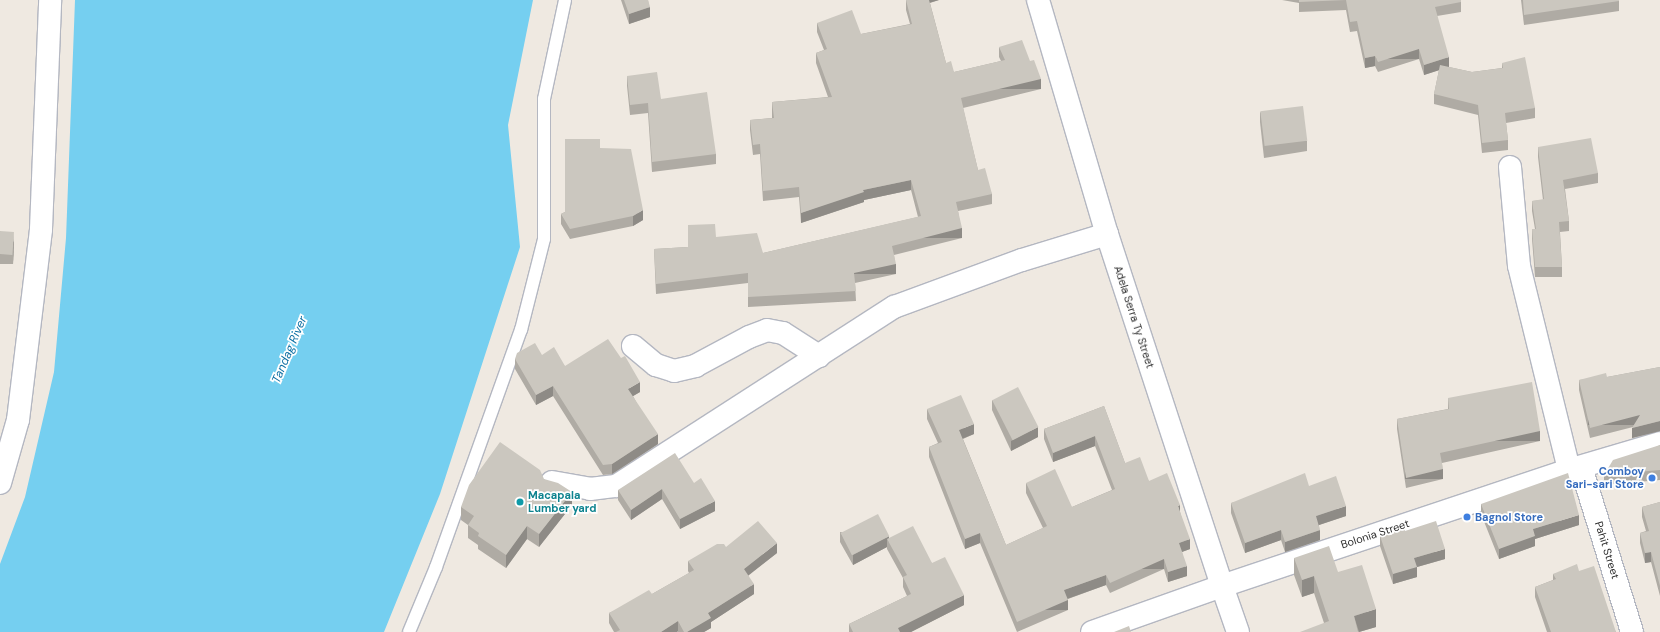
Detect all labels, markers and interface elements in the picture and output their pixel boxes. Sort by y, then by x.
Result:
street label: Adela Serra Ty Street [1111,264,1157,370]
water label: Tandag River [269,314,311,386]
place label: Comboy Sari-sari Store [1566,465,1644,491]
marker: Comboy Sari-sari Store [1647,473,1657,483]
place label: Macapala Lumber yard [528,489,596,515]
marker: Macapala Lumber yard [515,497,525,507]
place label: Bagnol Store [1475,510,1543,524]
marker: Bagnol Store [1462,512,1472,522]
street label: Bolonia Street [1339,517,1411,551]
street label: Pahit Street [1592,520,1622,580]

